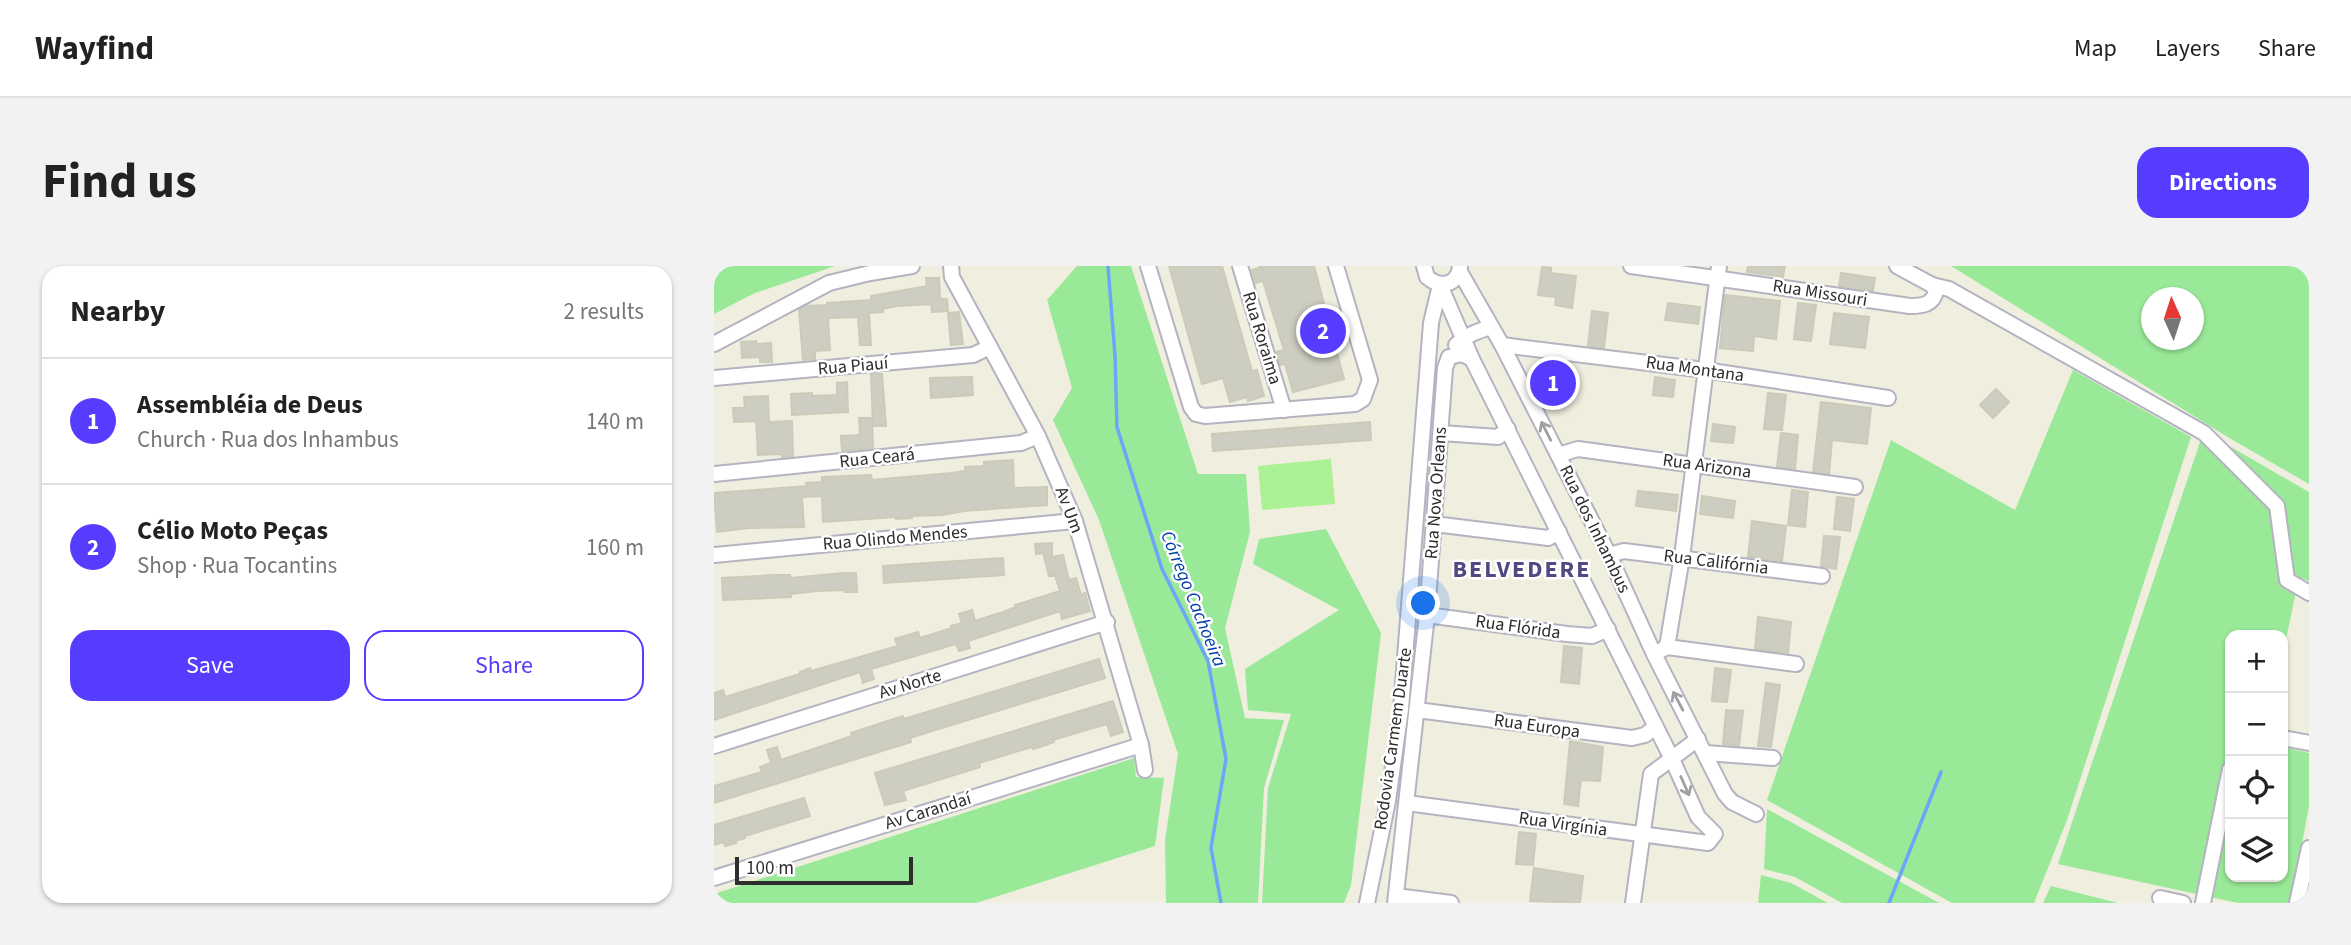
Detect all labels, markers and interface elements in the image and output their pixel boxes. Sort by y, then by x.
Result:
text: Wayfind [35,25,154,72]
text: Map [2074,31,2117,66]
text: Layers [2155,31,2220,66]
text: Share [2258,31,2316,66]
text: Find us [42,147,197,217]
button: Directions [2137,147,2309,218]
street label: Rua Missouri [1771,273,1869,313]
north arrow [2141,287,2204,350]
street label: Rua Roraima [1236,289,1288,387]
text: Nearby [70,290,165,333]
text: 2 results [564,295,644,328]
pin: 2 [1300,305,1346,357]
street label: Rua Piauí [817,350,890,382]
street label: Rua Montana [1644,350,1746,388]
pin: 1 [1530,357,1576,409]
text: Assembléia de Deus [137,386,363,423]
text: 1 [87,405,99,438]
text: 140 m [586,405,644,438]
one-way arrow [1538,421,1552,442]
text: Church · Rua dos Inhambus [137,423,399,456]
street label: Rua Nova Orleans [1419,426,1453,560]
street label: Rua Ceará [838,442,916,474]
street label: Rua Arizona [1661,447,1753,485]
street label: Rua dos Inhambus [1553,461,1637,597]
street label: Av Um [1049,483,1089,537]
text: Célio Moto Peças [137,512,328,549]
street label: Rua Olindo Mendes [822,519,968,557]
water label: Córrego Cachoeira [1153,527,1233,671]
text: 2 [87,531,99,564]
text: 160 m [586,531,644,564]
street label: Rua Califórnia [1662,543,1770,581]
text: Shop · Rua Tocantins [137,549,337,582]
district label: BELVEDERE [1453,552,1591,587]
your location [1406,586,1440,620]
street label: Rua Flórida [1474,609,1562,645]
button: Save [70,630,350,701]
button: Share [364,630,644,701]
map controls [2225,630,2288,882]
button: + [2225,630,2288,693]
street label: Rodovia Carmem Duarte [1368,646,1418,832]
street label: Av Norte [876,663,944,705]
one-way arrow [1671,691,1685,712]
button: − [2225,693,2288,756]
street label: Rua Europa [1492,708,1582,744]
button: locate [2225,756,2288,819]
one-way arrow [1679,775,1692,797]
street label: Av Carandaí [882,786,975,836]
street label: Rua Virgínia [1517,805,1609,843]
button: layers [2225,819,2288,882]
scale bar [735,854,914,886]
text: 100 m [746,855,794,882]

